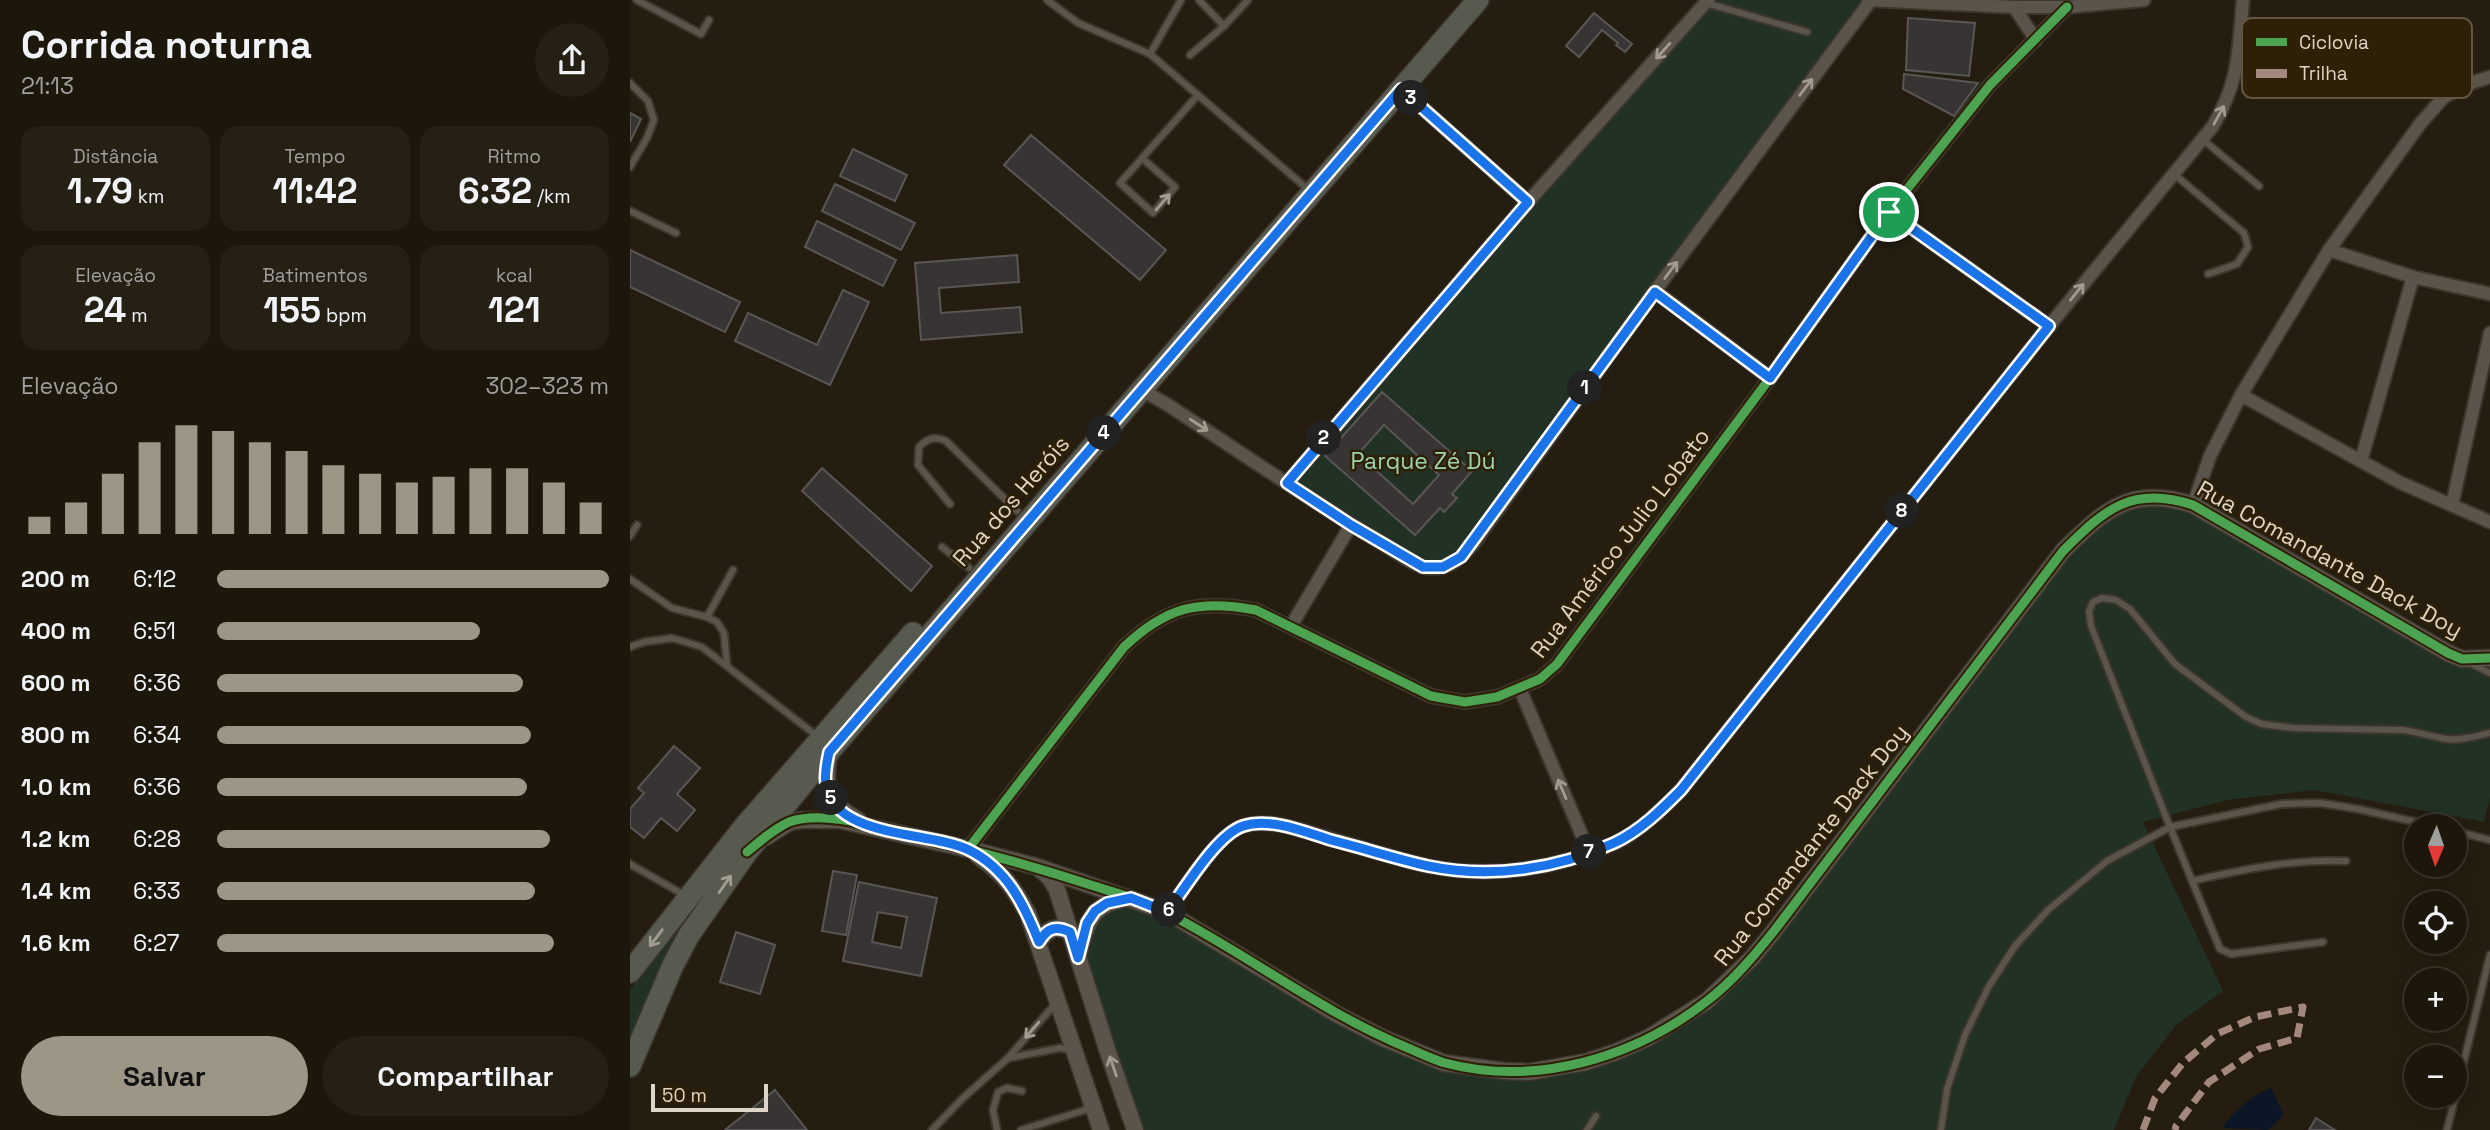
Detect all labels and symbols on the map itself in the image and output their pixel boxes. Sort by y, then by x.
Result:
legend [2242,18,2472,98]
text: Ciclovia [2299,30,2369,55]
one-way arrow [1655,42,1671,60]
text: Trilha [2299,61,2348,86]
one-way arrow [1799,78,1813,97]
pin: 3 [1394,80,1428,116]
one-way arrow [2213,105,2226,126]
pin [1859,182,1919,242]
one-way arrow [1155,193,1171,211]
one-way arrow [1663,261,1678,280]
one-way arrow [2069,284,2084,302]
pin: 1 [1567,370,1602,406]
pin: 4 [1086,416,1121,450]
one-way arrow [1188,418,1208,432]
pin: 2 [1306,420,1342,456]
street label: Rua Américo Julio Lobato [1524,422,1716,664]
street label: Rua dos Heróis [946,429,1076,573]
park label: Parque Zé Dú [1350,446,1496,476]
street label: Rua Comandante Dack Doy [2192,473,2468,645]
pin: 8 [1884,494,1920,528]
street label: Rua Comandante Dack Doy [1707,718,1915,972]
one-way arrow [1555,779,1568,800]
pin: 5 [814,780,848,816]
north arrow [2404,814,2468,877]
pin: 7 [1572,834,1606,870]
one-way arrow [718,875,732,894]
pin: 6 [1152,892,1186,928]
one-way arrow [648,929,663,947]
one-way arrow [1024,1020,1040,1038]
one-way arrow [1106,1055,1118,1077]
scale bar [651,1081,768,1113]

